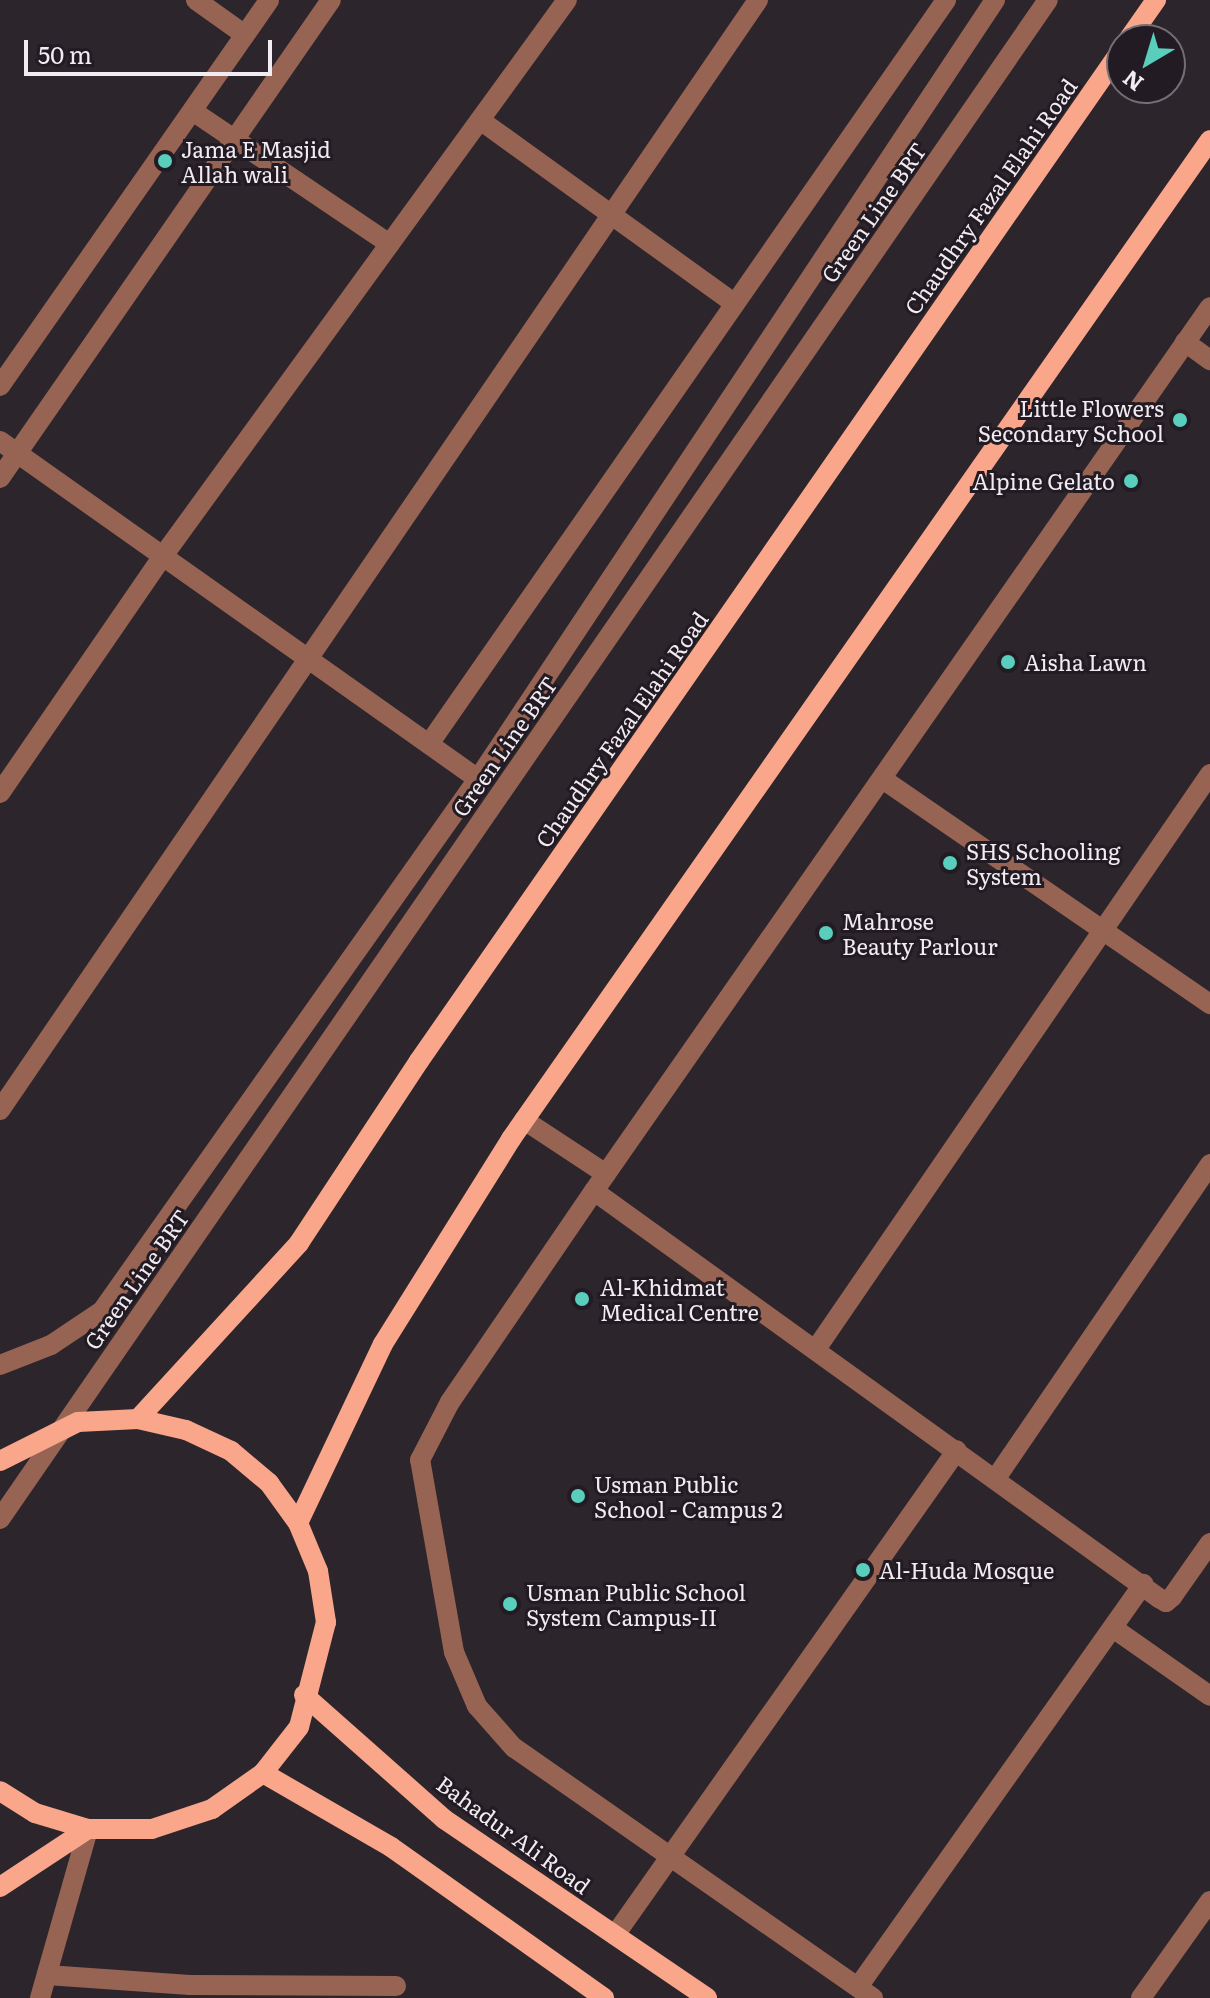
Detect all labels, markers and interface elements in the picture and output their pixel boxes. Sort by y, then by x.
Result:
scale bar [28,24,276,74]
north arrow [1106,24,1186,104]
text: 50 m [38,36,92,71]
text: N [1115,63,1150,100]
street label: Chaudhry Fazal Elahi Road [898,73,1082,319]
place label: Jama E Masjid Allah wali [181,135,331,186]
street label: Green Line BRT [815,137,931,287]
marker: Jama E Masjid Allah wali [156,152,174,170]
place label: Little Flowers Secondary School [978,394,1164,446]
marker: Little Flowers Secondary School [1171,411,1189,429]
place label: Alpine Gelato [973,468,1115,494]
marker: Alpine Gelato [1122,472,1140,490]
street label: Chaudhry Fazal Elahi Road [529,606,713,852]
place label: Aisha Lawn [1024,649,1147,675]
marker: Aisha Lawn [999,653,1017,671]
street label: Green Line BRT [446,671,562,821]
place label: SHS Schooling System [966,837,1121,888]
marker: SHS Schooling System [941,854,959,872]
place label: Mahrose Beauty Parlour [842,907,998,958]
marker: Mahrose Beauty Parlour [817,924,835,942]
street label: Green Line BRT [78,1204,194,1354]
place label: Al-Khidmat Medical Centre [600,1273,759,1324]
marker: Al-Khidmat Medical Centre [571,1288,593,1310]
place label: Usman Public School - Campus 2 [594,1470,783,1522]
marker: Usman Public School - Campus 2 [569,1487,587,1505]
place label: Al-Huda Mosque [879,1557,1054,1583]
marker: Al-Huda Mosque [854,1561,872,1579]
place label: Usman Public School System Campus-II [526,1578,746,1630]
marker: Usman Public School System Campus-II [501,1595,519,1613]
street label: Bahadur Ali Road [432,1769,596,1899]

